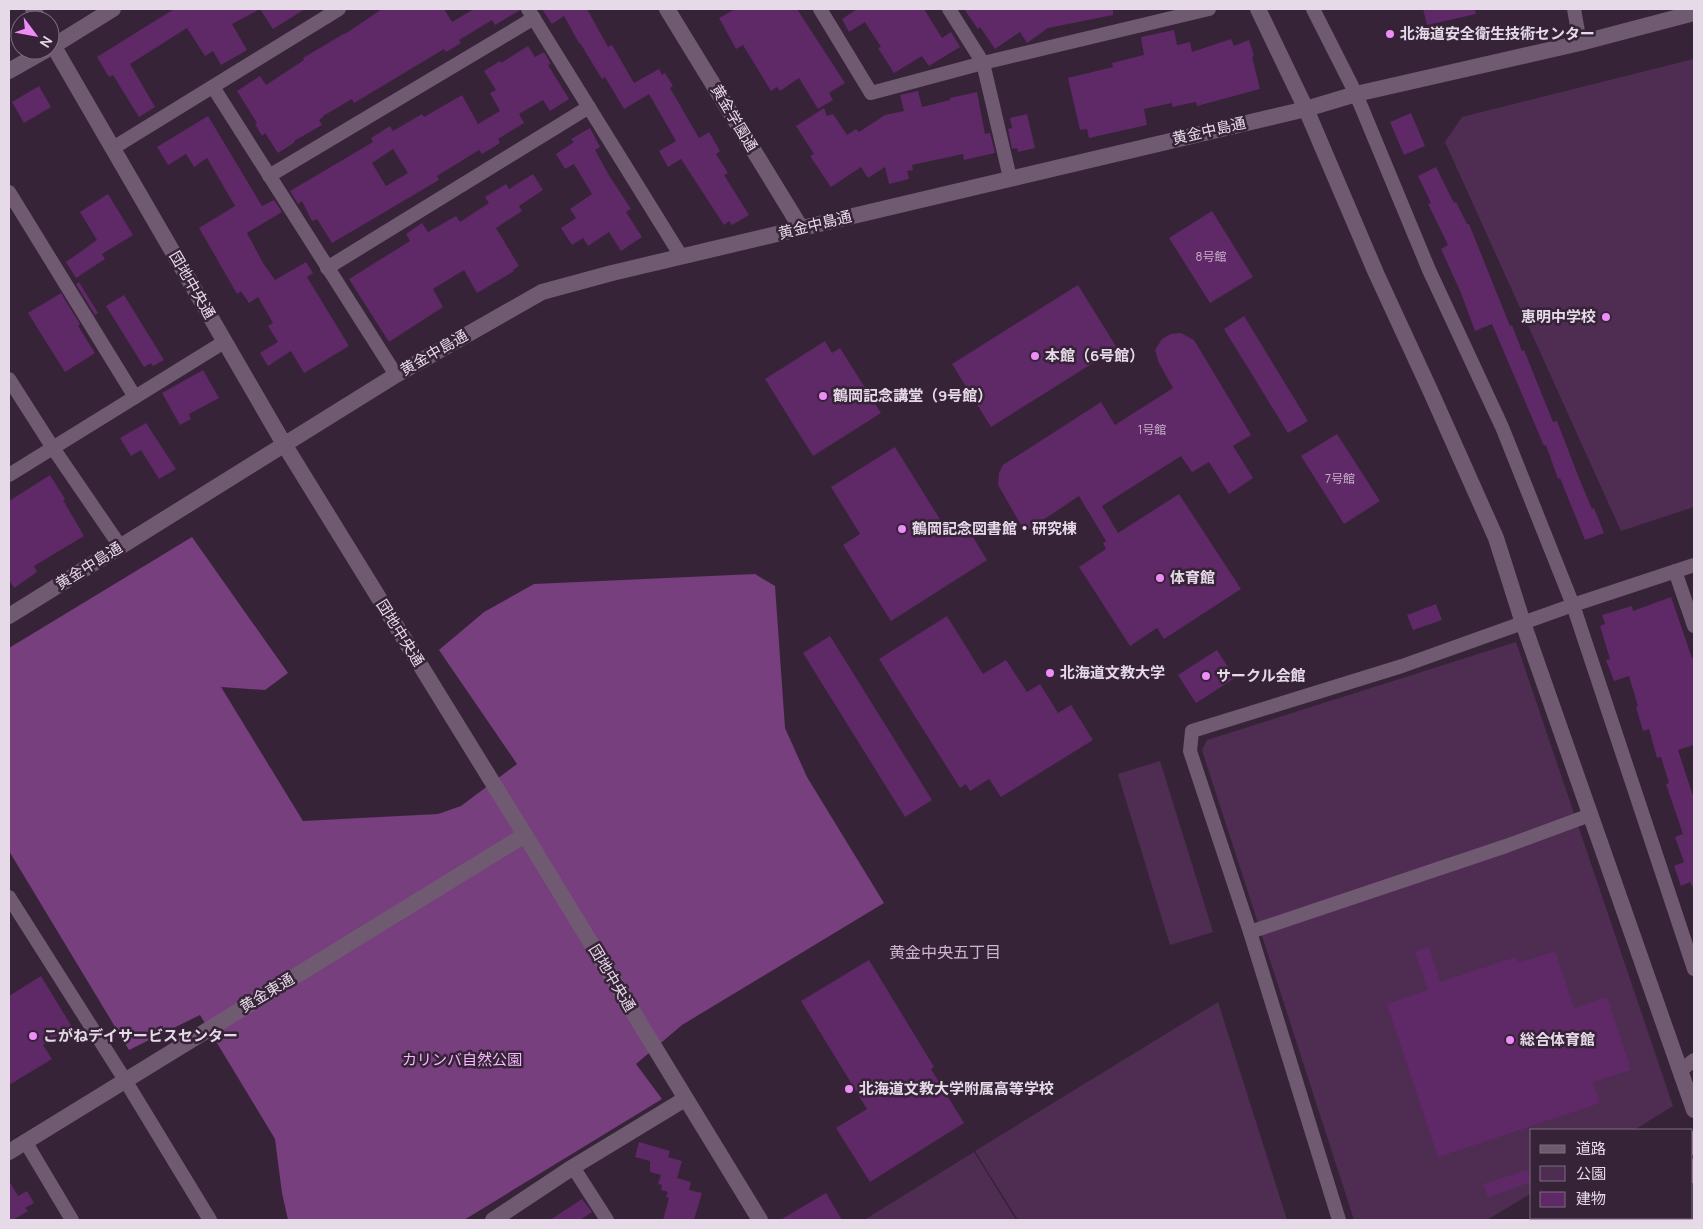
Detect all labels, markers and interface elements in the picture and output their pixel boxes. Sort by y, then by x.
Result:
north arrow [10,10,60,60]
place label: 北海道安全衛生技術センター [1400,23,1595,44]
marker: 北海道安全衛生技術センター [1384,28,1396,40]
text: N [36,33,57,51]
street label: 黄金学園通 [706,80,763,155]
street label: 黄金中島通 [1170,112,1248,149]
street label: 黄金中島通 [776,205,854,244]
street label: 団地中央通 [165,247,220,322]
house number: 8号館 [1196,248,1226,265]
place label: 恵明中学校 [1521,306,1596,327]
marker: 恵明中学校 [1600,311,1612,323]
street label: 黄金中島通 [396,325,471,380]
place label: 本館（6号館） [1045,345,1144,366]
marker: 本館（6号館） [1029,350,1041,362]
place label: 鶴岡記念講堂（9号館） [833,385,992,406]
marker: 鶴岡記念講堂（9号館） [817,390,829,402]
house number: 1号館 [1138,421,1166,438]
house number: 7号館 [1325,470,1355,487]
place label: 鶴岡記念図書館・研究棟 [912,518,1077,539]
marker: 鶴岡記念図書館・研究棟 [896,523,908,535]
street label: 黄金中島通 [51,537,126,594]
place label: 体育館 [1170,567,1215,588]
marker: 体育館 [1154,572,1166,584]
street label: 団地中央通 [372,595,429,670]
place label: 北海道文教大学 [1060,662,1165,683]
place label: サークル会館 [1216,665,1306,686]
marker: 北海道文教大学 [1044,667,1056,679]
marker: サークル会館 [1200,670,1212,682]
street label: 団地中央通 [584,940,641,1015]
district label: 黄金中央五丁目 [889,941,1001,963]
street label: 黄金東通 [236,968,298,1017]
place label: こがねデイサービスセンター [43,1025,238,1046]
place label: 総合体育館 [1520,1029,1595,1050]
marker: こがねデイサービスセンター [27,1030,39,1042]
marker: 総合体育館 [1504,1034,1516,1046]
park label: カリンバ自然公園 [402,1049,522,1070]
place label: 北海道文教大学附属高等学校 [859,1078,1054,1099]
marker: 北海道文教大学附属高等学校 [843,1083,855,1095]
legend [1530,1129,1693,1219]
text: 道路 [1576,1138,1606,1159]
text: 公園 [1576,1163,1606,1184]
text: 建物 [1576,1188,1606,1209]

